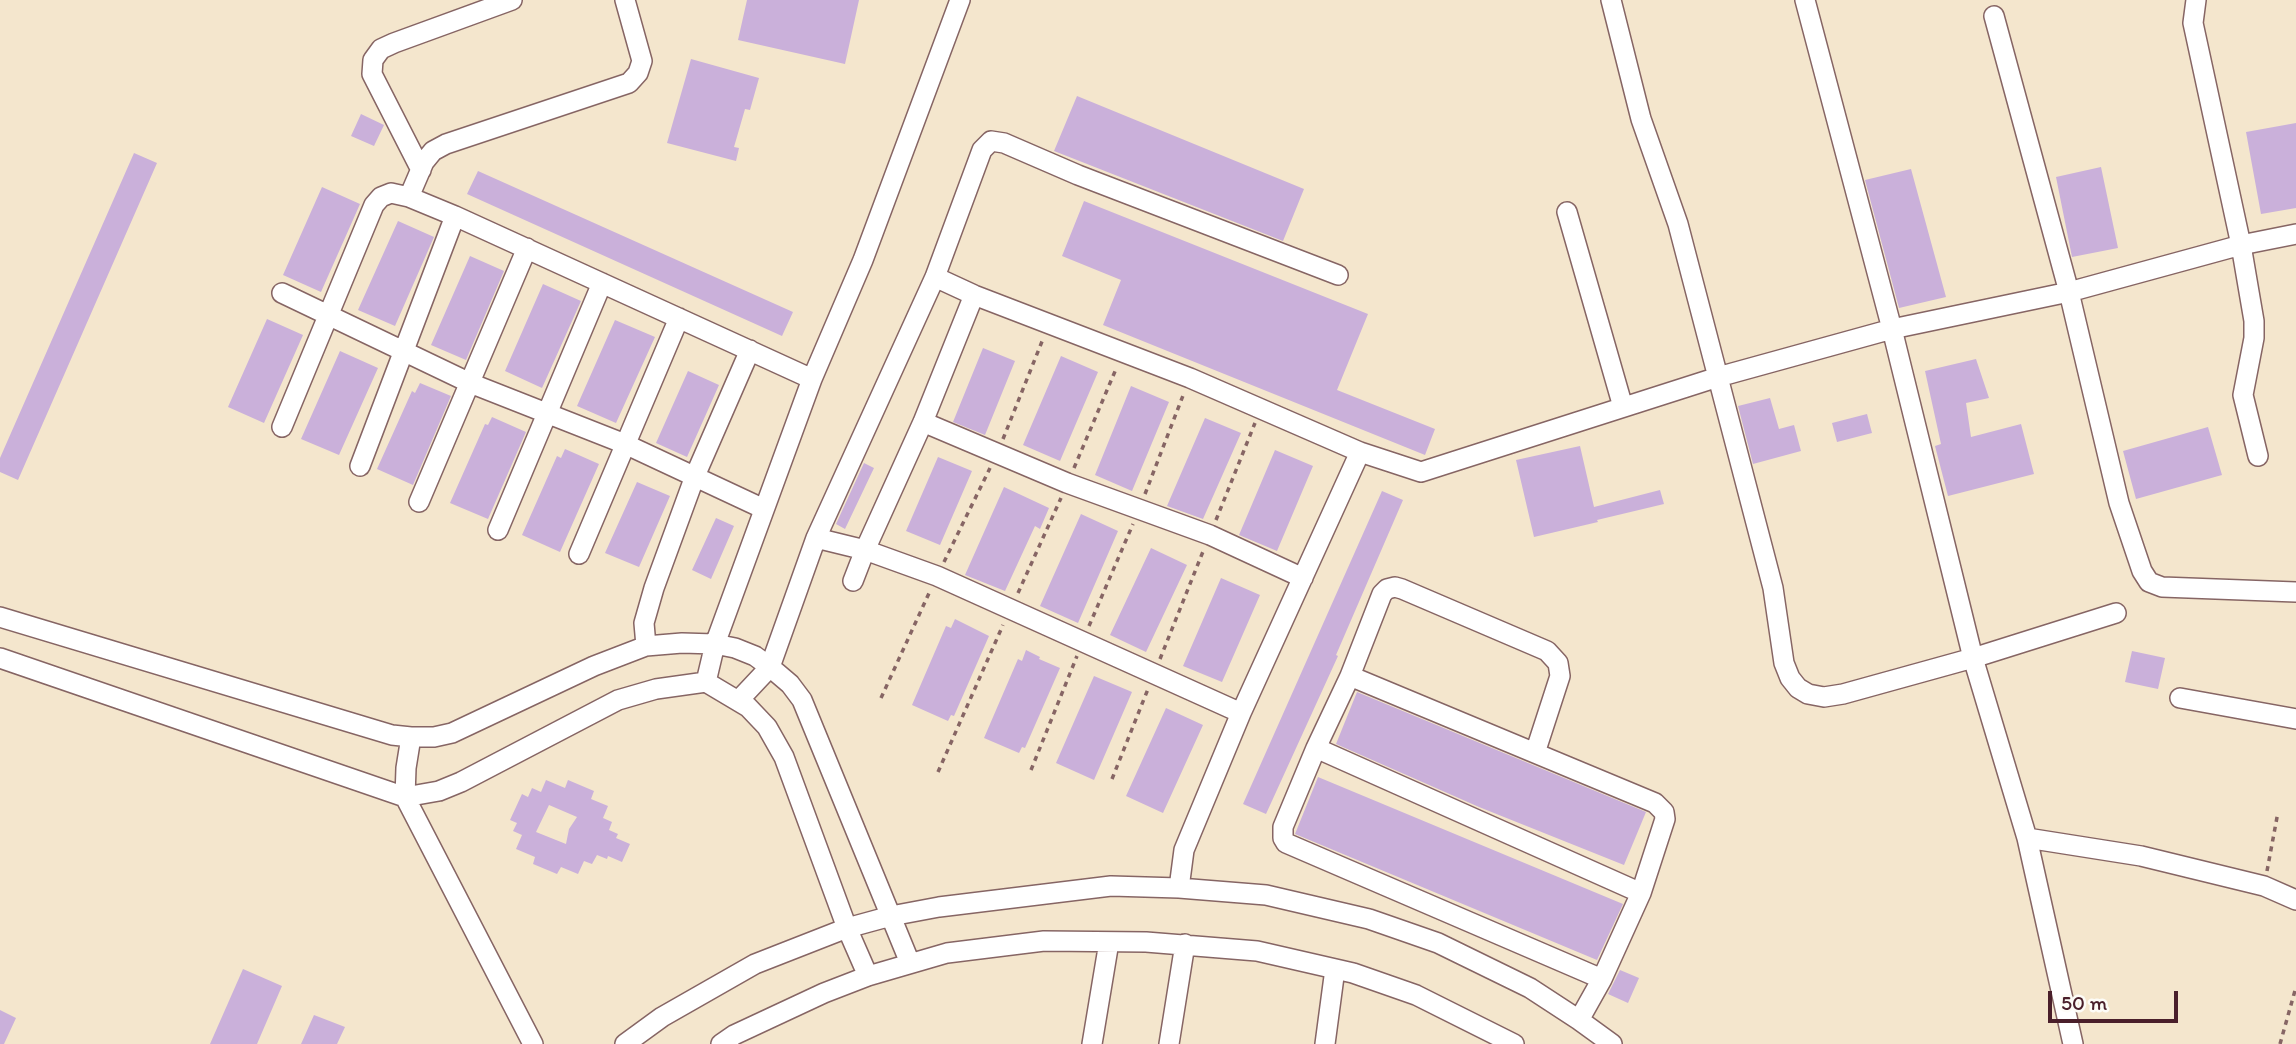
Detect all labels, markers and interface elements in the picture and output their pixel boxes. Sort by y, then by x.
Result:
scale bar [2051,978,2180,1022]
text: 50 m [2061,990,2107,1015]

